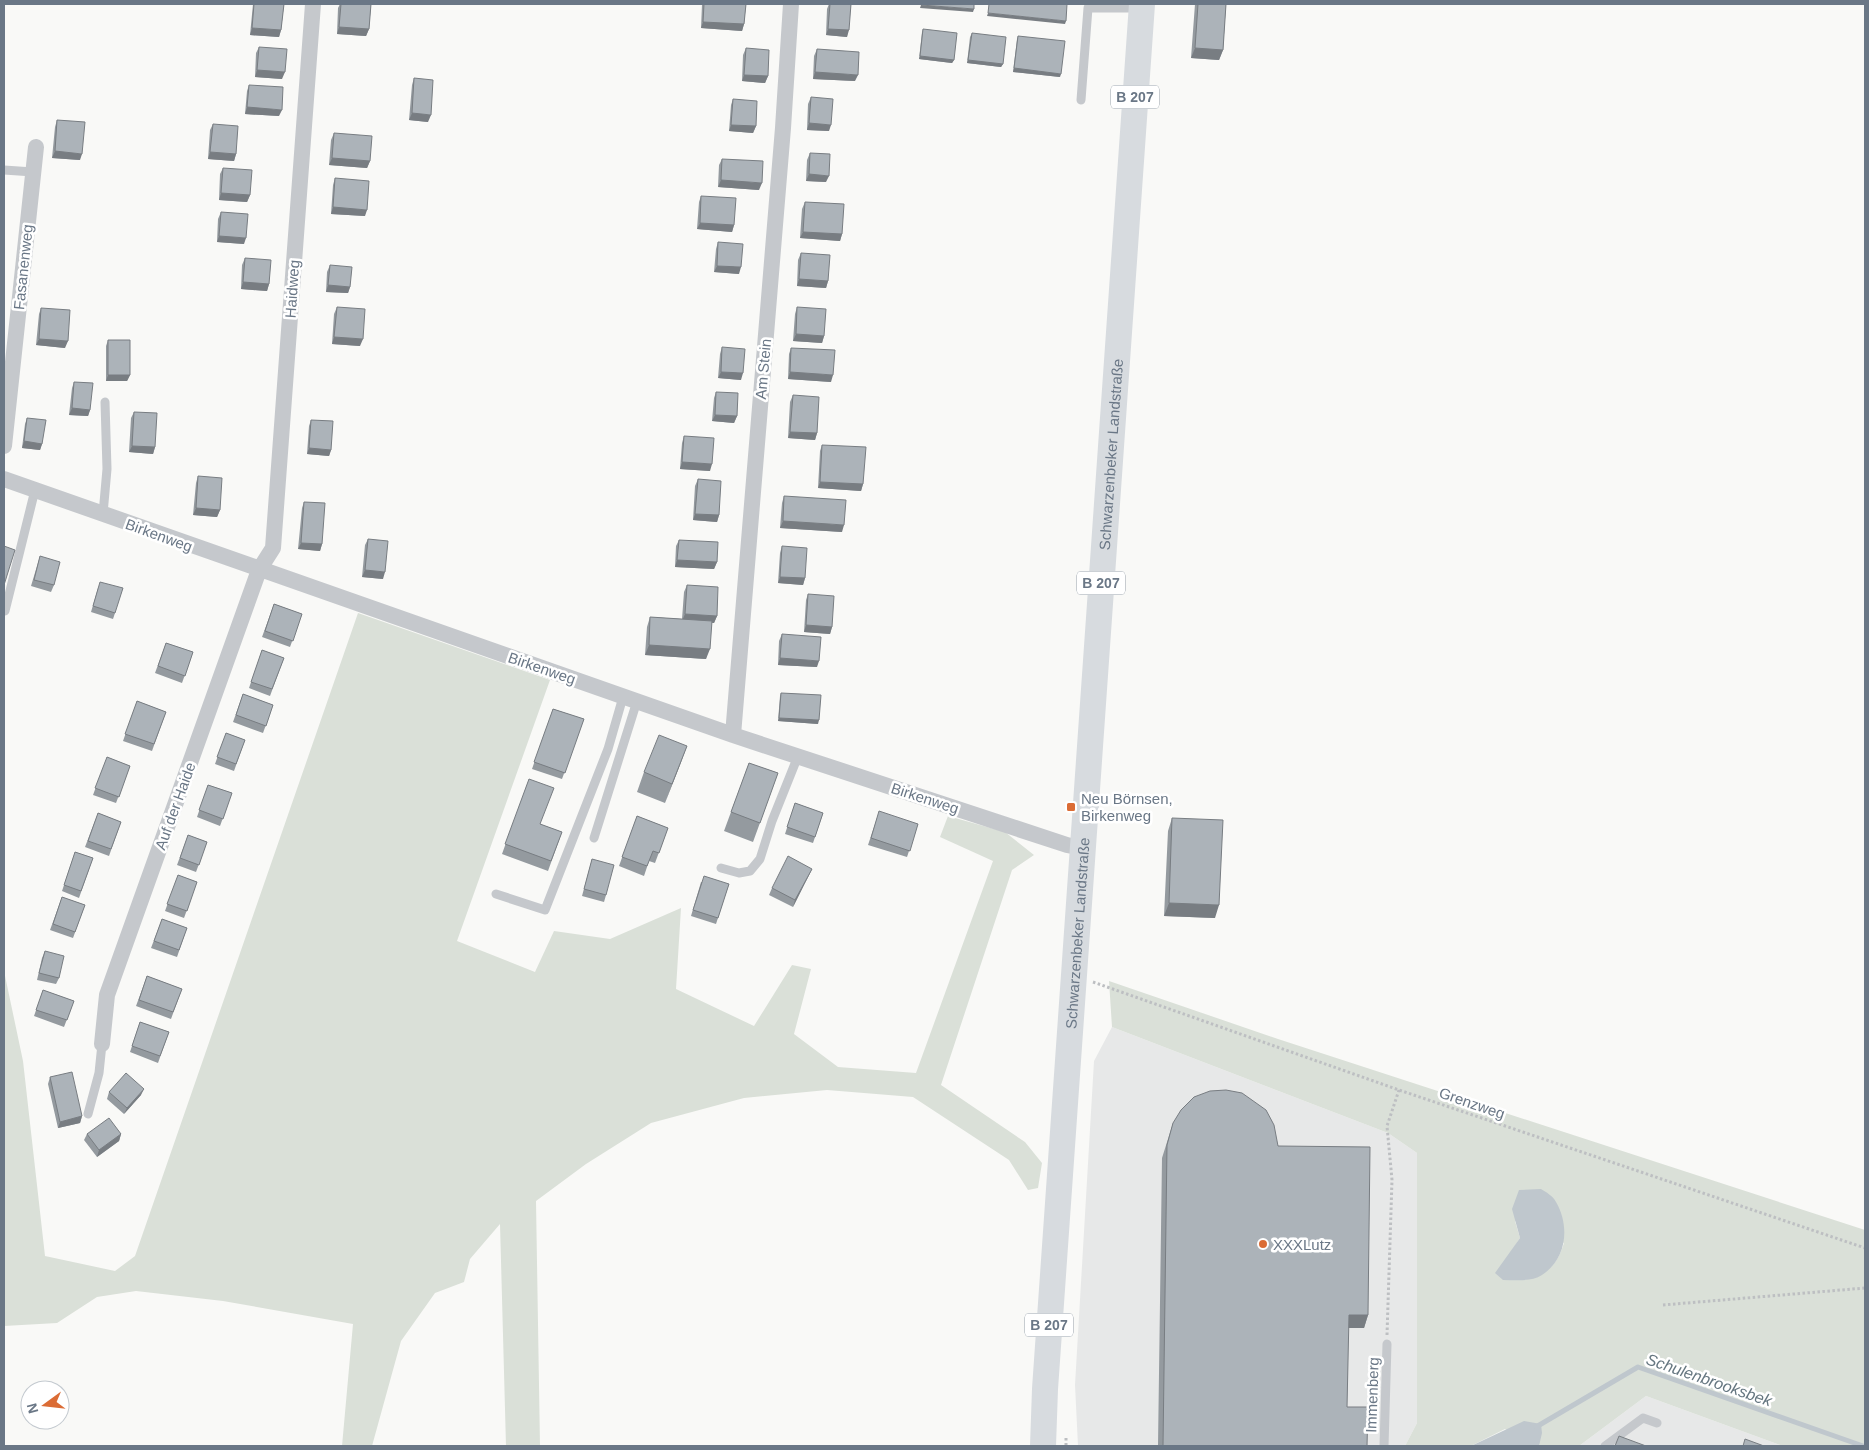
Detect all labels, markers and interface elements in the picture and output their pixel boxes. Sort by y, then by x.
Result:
road number: B 207 [1111,85,1159,108]
street label: Fasanenweg [10,223,36,311]
street label: Haidweg [281,259,303,319]
street label: Am Stein [752,338,774,400]
street label: Schwarzenbeker Landstraße [1095,358,1126,551]
street label: Birkenweg [123,515,195,555]
road number: B 207 [1077,572,1125,594]
street label: Birkenweg [506,649,578,687]
street label: Auf der Haide [151,760,199,852]
street label: Birkenweg [889,779,961,817]
place label: Neu Börnsen, Birkenweg [1081,790,1173,824]
marker: Neu Börnsen, Birkenweg [1065,801,1077,813]
street label: Schwarzenbeker Landstraße [1062,837,1092,1029]
street label: Grenzweg [1437,1084,1507,1122]
place label: XXXLutz [1273,1236,1331,1253]
marker: XXXLutz [1257,1238,1269,1250]
road number: B 207 [1025,1314,1073,1336]
water label: Schulenbrooksbek [1644,1351,1775,1410]
street label: Immenberg [1362,1357,1382,1433]
north arrow [20,1380,70,1430]
text: N [23,1401,41,1415]

